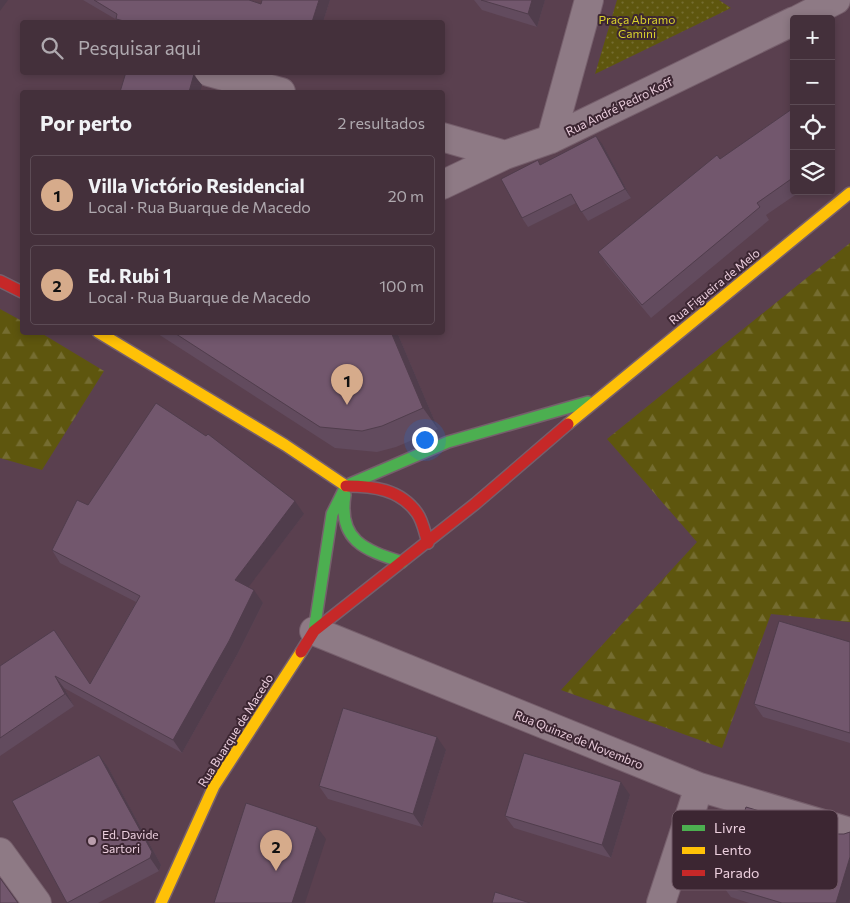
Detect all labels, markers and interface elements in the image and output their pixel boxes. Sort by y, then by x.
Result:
park label: Praça Abramo Camini [599,12,675,40]
map controls [790,15,835,195]
button: + [790,15,835,60]
search box [20,20,445,75]
icon: search [38,34,66,62]
text: Pesquisar aqui [78,36,201,59]
button: − [790,60,835,105]
street label: Rua André Pedro Koff [563,74,675,138]
button: locate [790,105,835,150]
text: Por perto [40,110,132,135]
text: 2 resultados [337,113,425,132]
button: layers [790,150,835,195]
text: Villa Victório Residencial [88,174,305,197]
text: 1 [53,186,61,205]
text: 20 m [388,186,424,205]
text: Local · Rua Buarque de Macedo [88,197,311,216]
street label: Rua Figueira de Melo [666,245,762,327]
text: Ed. Rubi 1 [88,264,172,287]
text: 2 [52,276,62,295]
text: 100 m [379,276,424,295]
text: Local · Rua Buarque de Macedo [88,287,311,306]
pin: 1 [331,364,363,405]
your location [412,427,438,453]
street label: Rua Buarque de Macedo [194,671,276,789]
street label: Rua Quinze de Novembro [513,707,645,771]
legend [672,810,838,890]
text: Livre [714,819,746,836]
place label: Ed. Davide Sartori [102,827,159,855]
pin: 2 [260,830,292,871]
marker: Ed. Davide Sartori [86,835,98,847]
text: Lento [714,841,751,858]
text: Parado [714,864,759,881]

